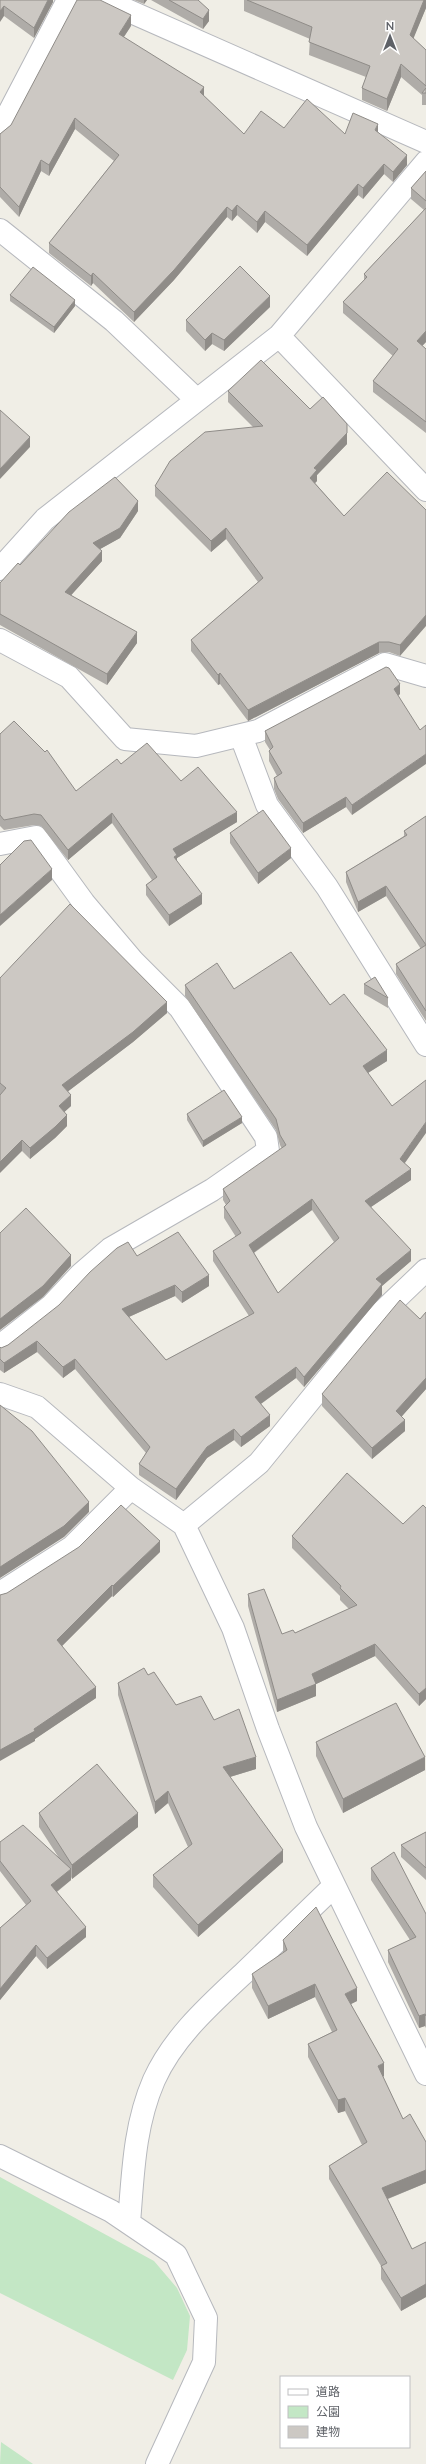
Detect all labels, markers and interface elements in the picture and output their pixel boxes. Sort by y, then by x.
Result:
north arrow [370,16,410,56]
text: N [386,19,394,32]
legend [280,2376,410,2448]
text: 道路 [316,2384,340,2399]
text: 公園 [316,2404,340,2419]
text: 建物 [316,2424,340,2439]

